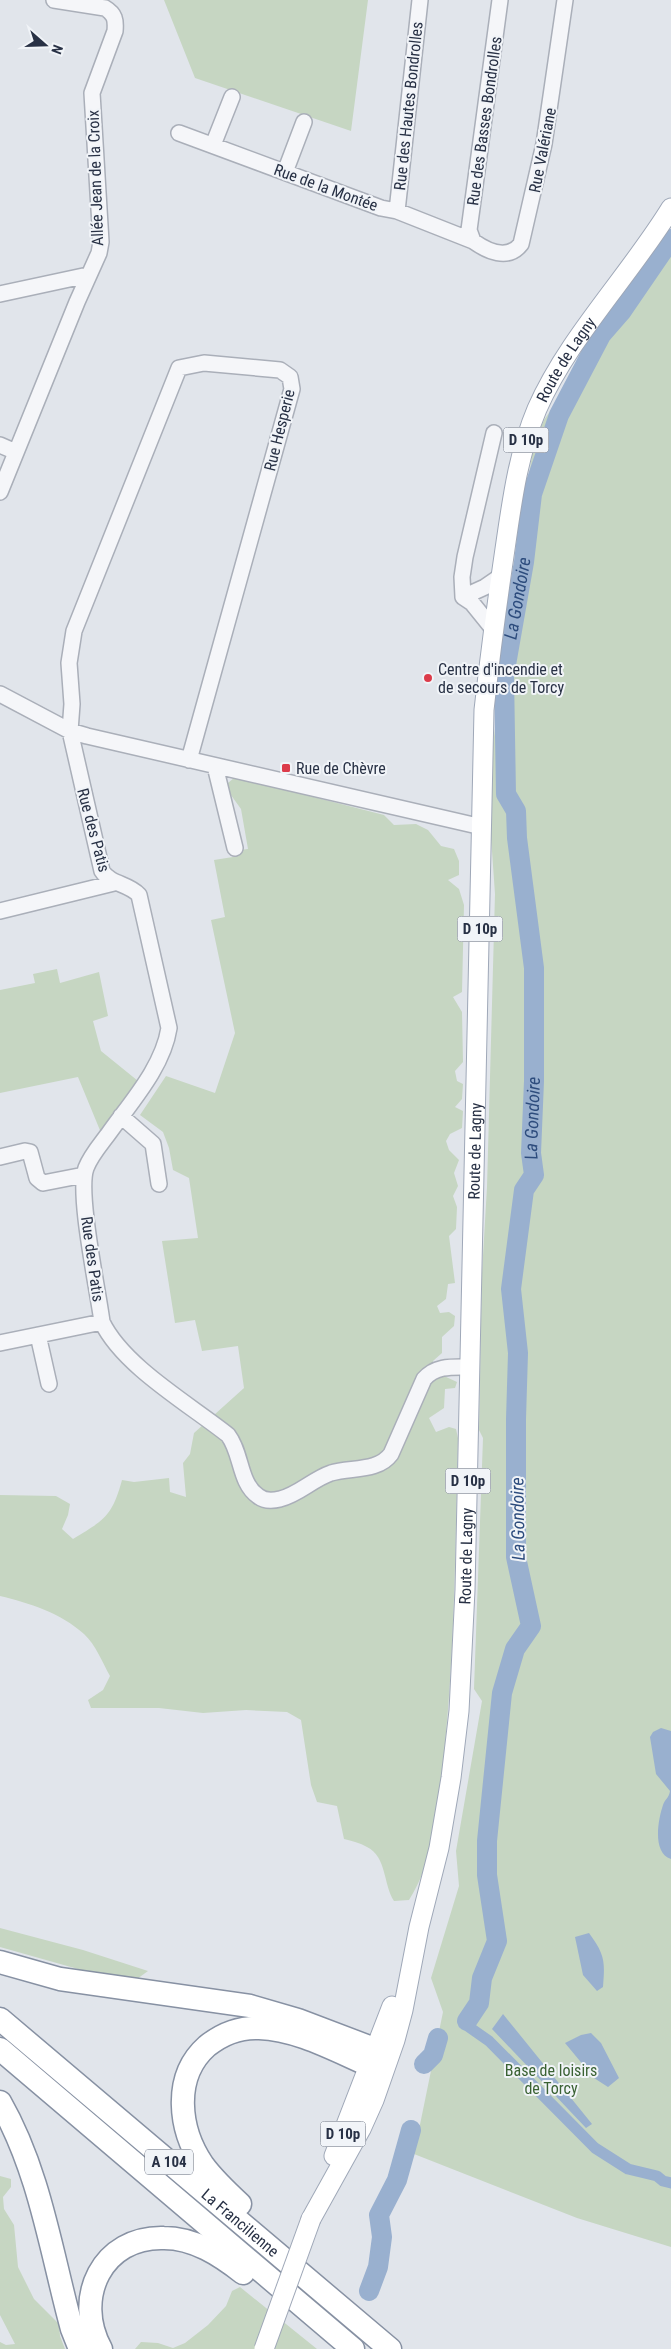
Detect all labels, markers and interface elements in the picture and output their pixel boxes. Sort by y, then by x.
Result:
north arrow [20,20,70,70]
street label: Rue des Hautes Bondrolles [390,21,427,191]
street label: Rue des Basses Bondrolles [463,35,506,207]
text: N [48,43,66,56]
street label: Rue Valériane [525,106,560,194]
street label: Allée Jean de la Croix [84,110,107,246]
street label: Rue de la Montée [271,160,380,215]
street label: Route de Lagny [533,313,600,405]
street label: Rue Hesperie [260,387,299,473]
road number: D 10p [504,428,548,452]
water label: La Gondoire [500,556,534,641]
place label: Centre d'incendie et de secours de Torcy [438,660,564,697]
marker: Centre d'incendie et de secours de Torcy [422,672,434,684]
place label: Rue de Chèvre [296,759,386,778]
marker: Rue de Chèvre [280,762,292,774]
street label: Rue des Patis [73,786,114,874]
road number: D 10p [458,916,502,942]
water label: La Gondoire [520,1077,544,1161]
street label: Route de Lagny [464,1102,486,1200]
street label: Rue des Patis [77,1215,108,1303]
road number: D 10p [446,1468,490,1494]
water label: La Gondoire [506,1477,529,1561]
street label: Route de Lagny [455,1507,477,1605]
park label: Base de loisirs de Torcy [505,2061,597,2098]
road number: D 10p [320,2122,366,2146]
road number: A 104 [145,2150,193,2174]
street label: La Francilienne [198,2185,283,2261]

